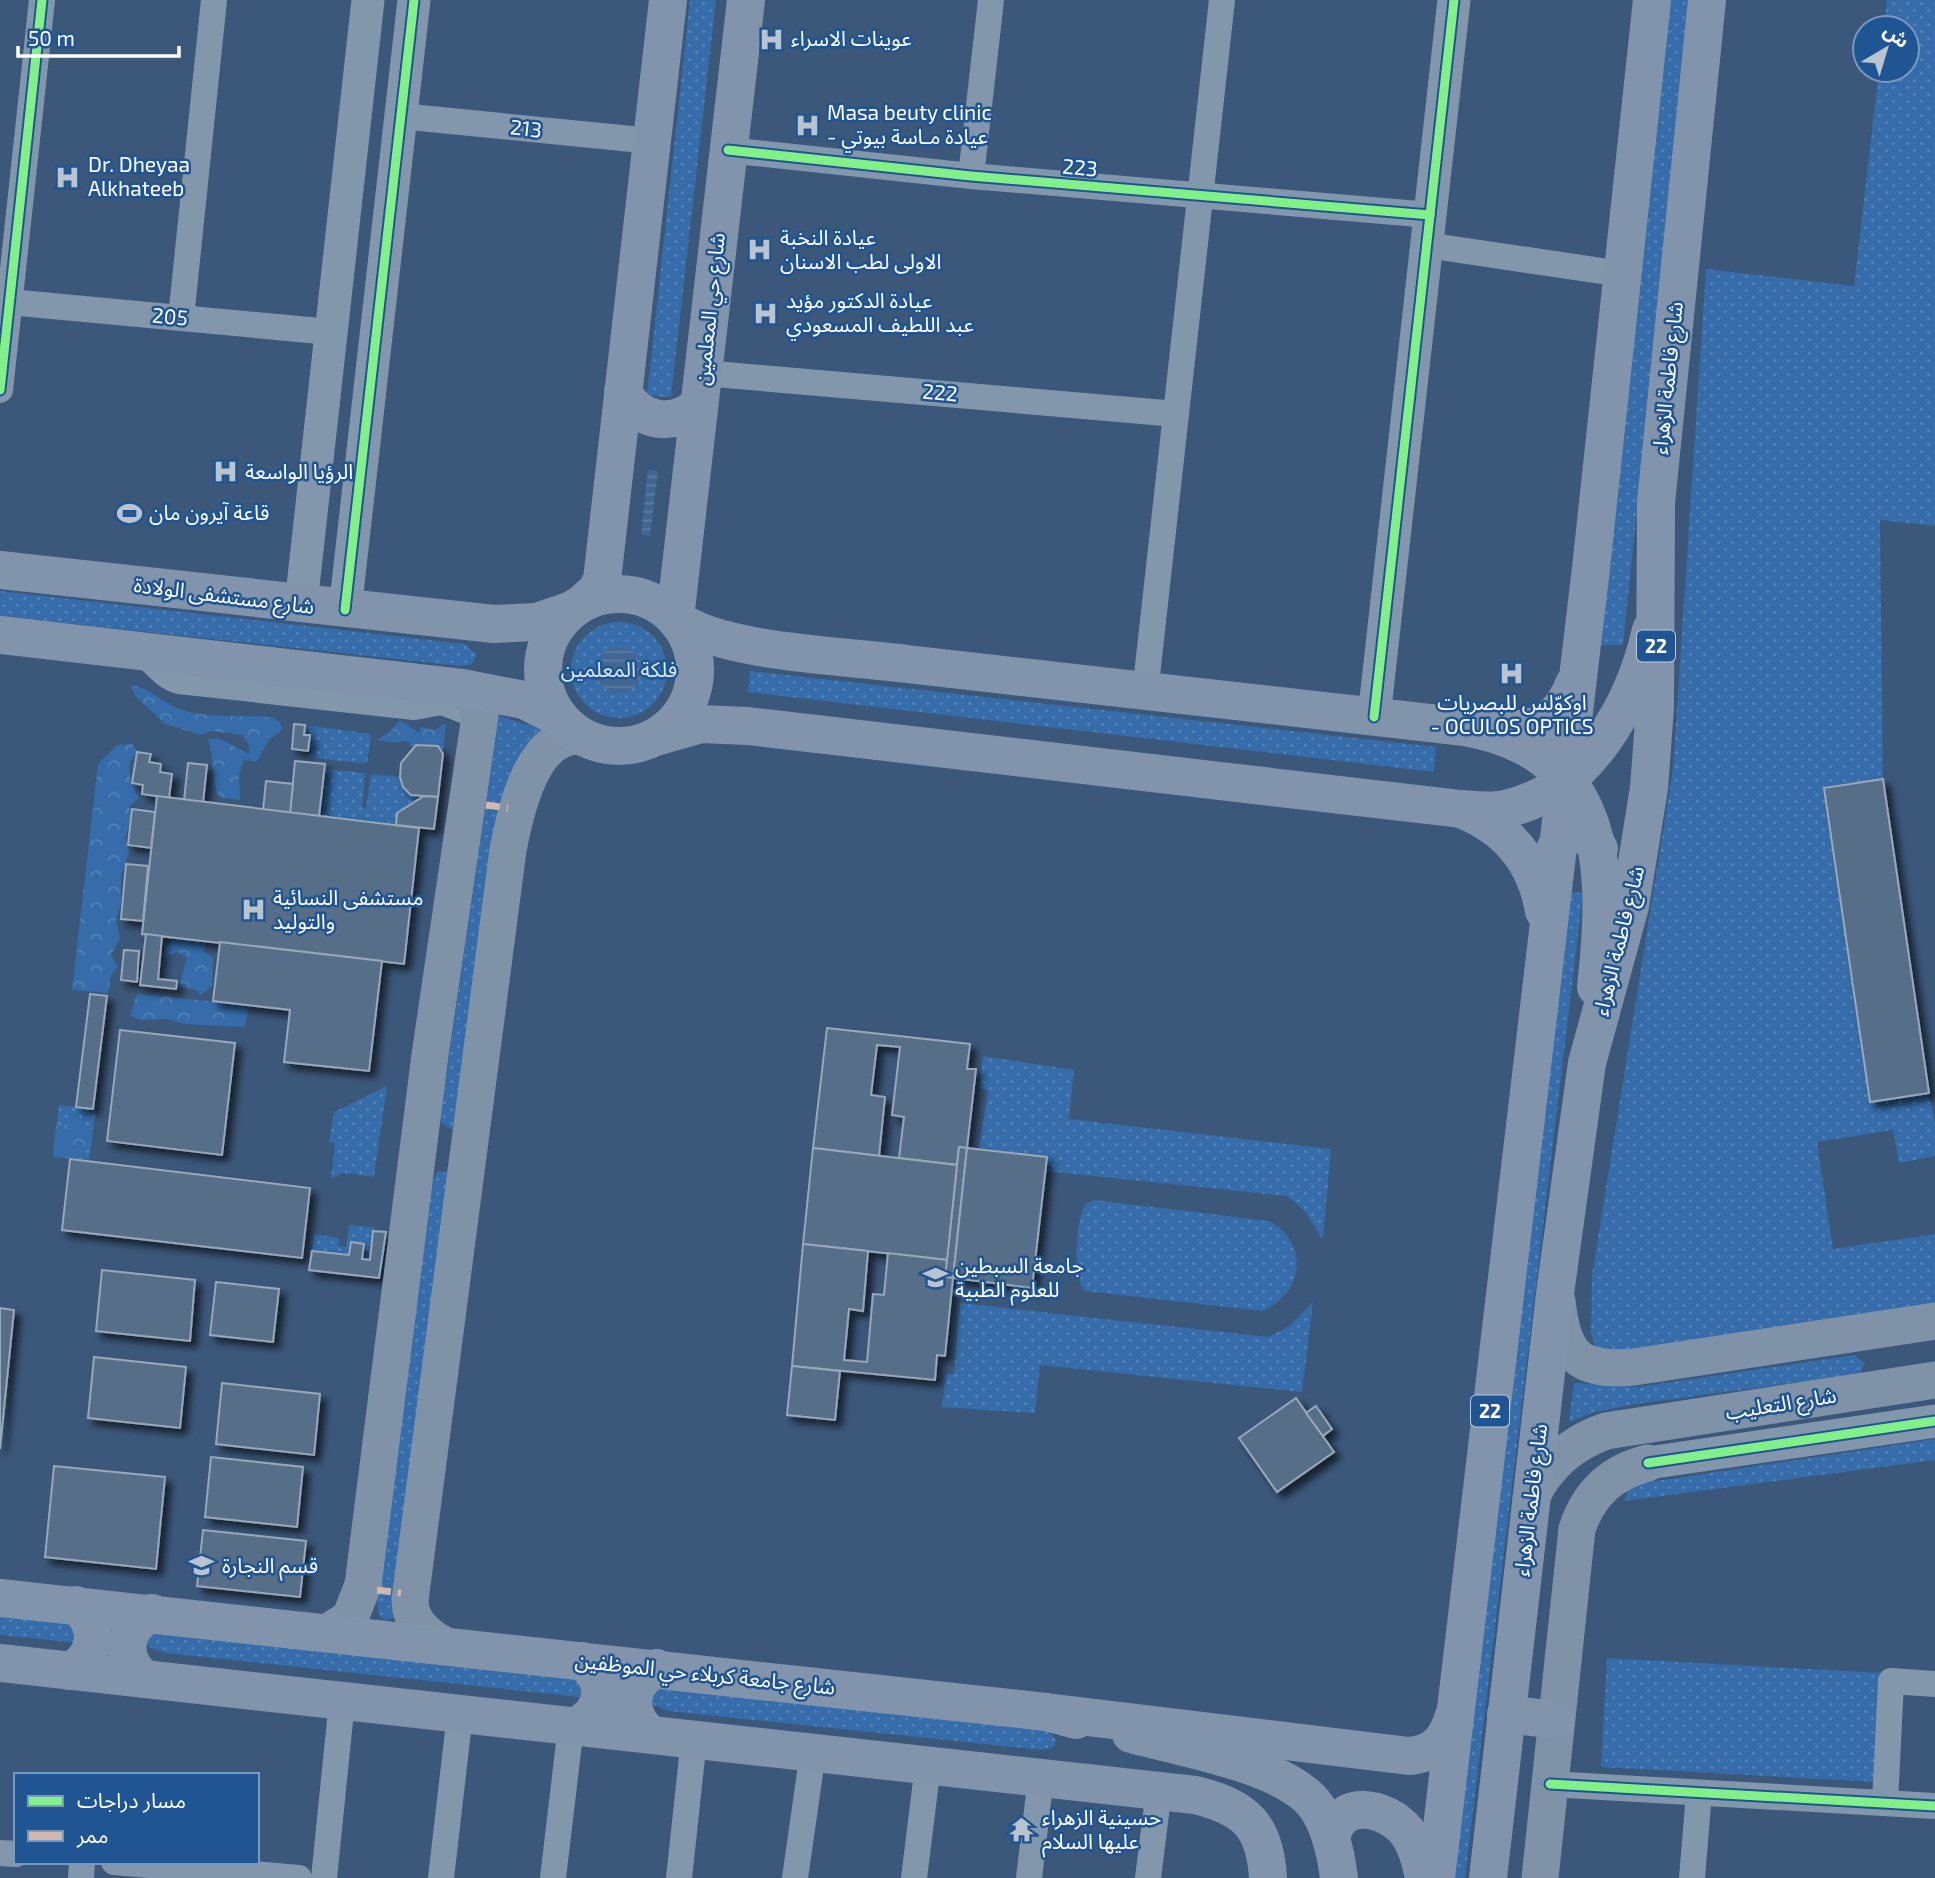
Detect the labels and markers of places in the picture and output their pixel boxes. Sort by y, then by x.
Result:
hospital icon: عوينات الاسراء [757,25,785,53]
place label: عوينات الاسراء [791,25,912,51]
place label: Masa beuty clinic - عيادة مـاسة بيوتي [827,99,992,153]
hospital icon: Masa beuty clinic - عيادة مـاسة بيوتي [793,111,821,139]
place label: Dr. Dheyaa Alkhateeb [88,151,190,200]
hospital icon: Dr. Dheyaa Alkhateeb [54,163,82,191]
place label: عيادة النخبة الاولى لطب الاسنان [780,224,942,274]
hospital icon: عيادة النخبة الاولى لطب الاسنان [746,236,774,264]
place label: عيادة الدكتور مؤيد عبد اللطيف المسعودي [786,287,974,341]
hospital icon: عيادة الدكتور مؤيد عبد اللطيف المسعودي [752,299,780,327]
hospital icon: الرؤيا الواسعة [211,458,239,486]
place label: الرؤيا الواسعة [245,458,353,484]
sports icon: قاعة آيرون مان [115,499,143,527]
place label: قاعة آيرون مان [149,499,269,525]
hospital icon: اوكوّلس للبصريات - OCULOS OPTICS [1498,660,1526,688]
place label: اوكوّلس للبصريات - OCULOS OPTICS [1431,689,1593,738]
place label: مستشفى النسائية والتوليد [273,884,423,934]
hospital icon: مستشفى النسائية والتوليد [239,896,267,924]
place label: جامعة السبطين للعلوم الطبية [955,1252,1084,1306]
school or university icon: جامعة السبطين للعلوم الطبية [921,1264,949,1292]
school or university icon: قسم النجارة [188,1552,216,1580]
place label: قسم النجارة [222,1552,318,1581]
place label: حسينية الزهراء عليها السلام [1042,1804,1161,1858]
temple icon: حسينية الزهراء عليها السلام [1008,1816,1036,1844]

